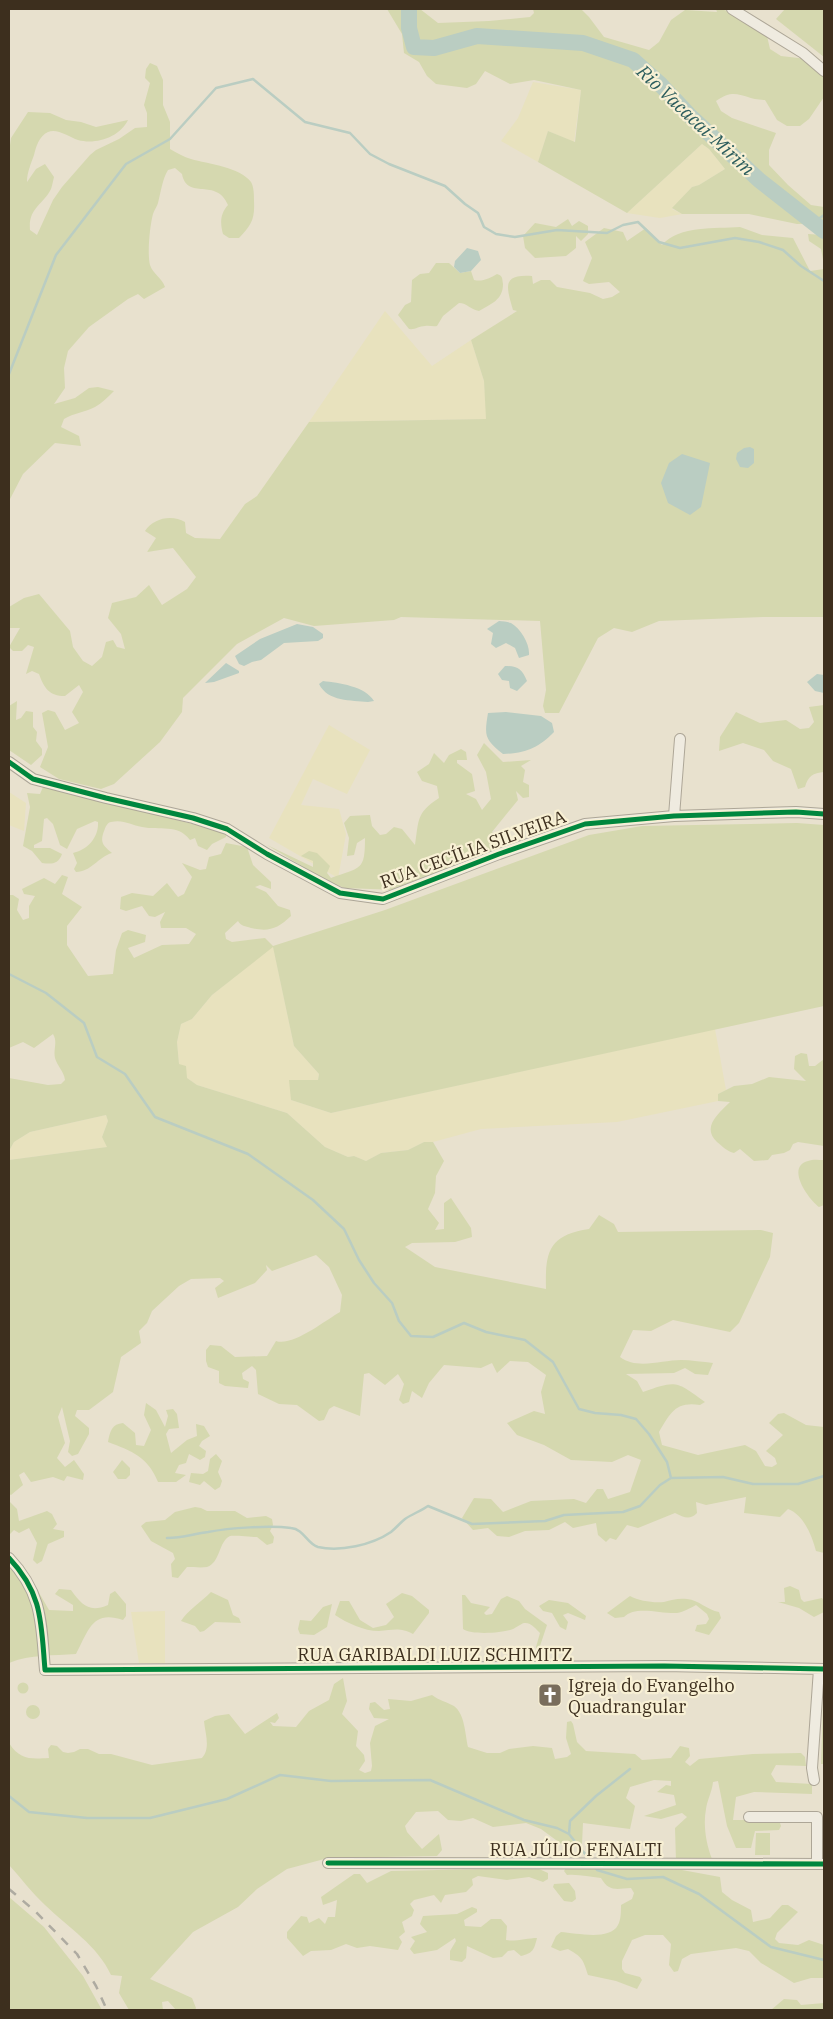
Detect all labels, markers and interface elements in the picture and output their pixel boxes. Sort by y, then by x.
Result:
water label: Rio Vacacaí-Mirim [631,59,760,181]
street label: RUA CECÍLIA SILVEIRA [377,804,570,893]
street label: RUA GARIBALDI LUIZ SCHIMITZ [297,1643,573,1666]
place label: Igreja do Evangelho Quadrangular [568,1674,735,1718]
church icon: Igreja do Evangelho Quadrangular [537,1682,563,1708]
street label: RUA JÚLIO FENALTI [490,1838,663,1861]

